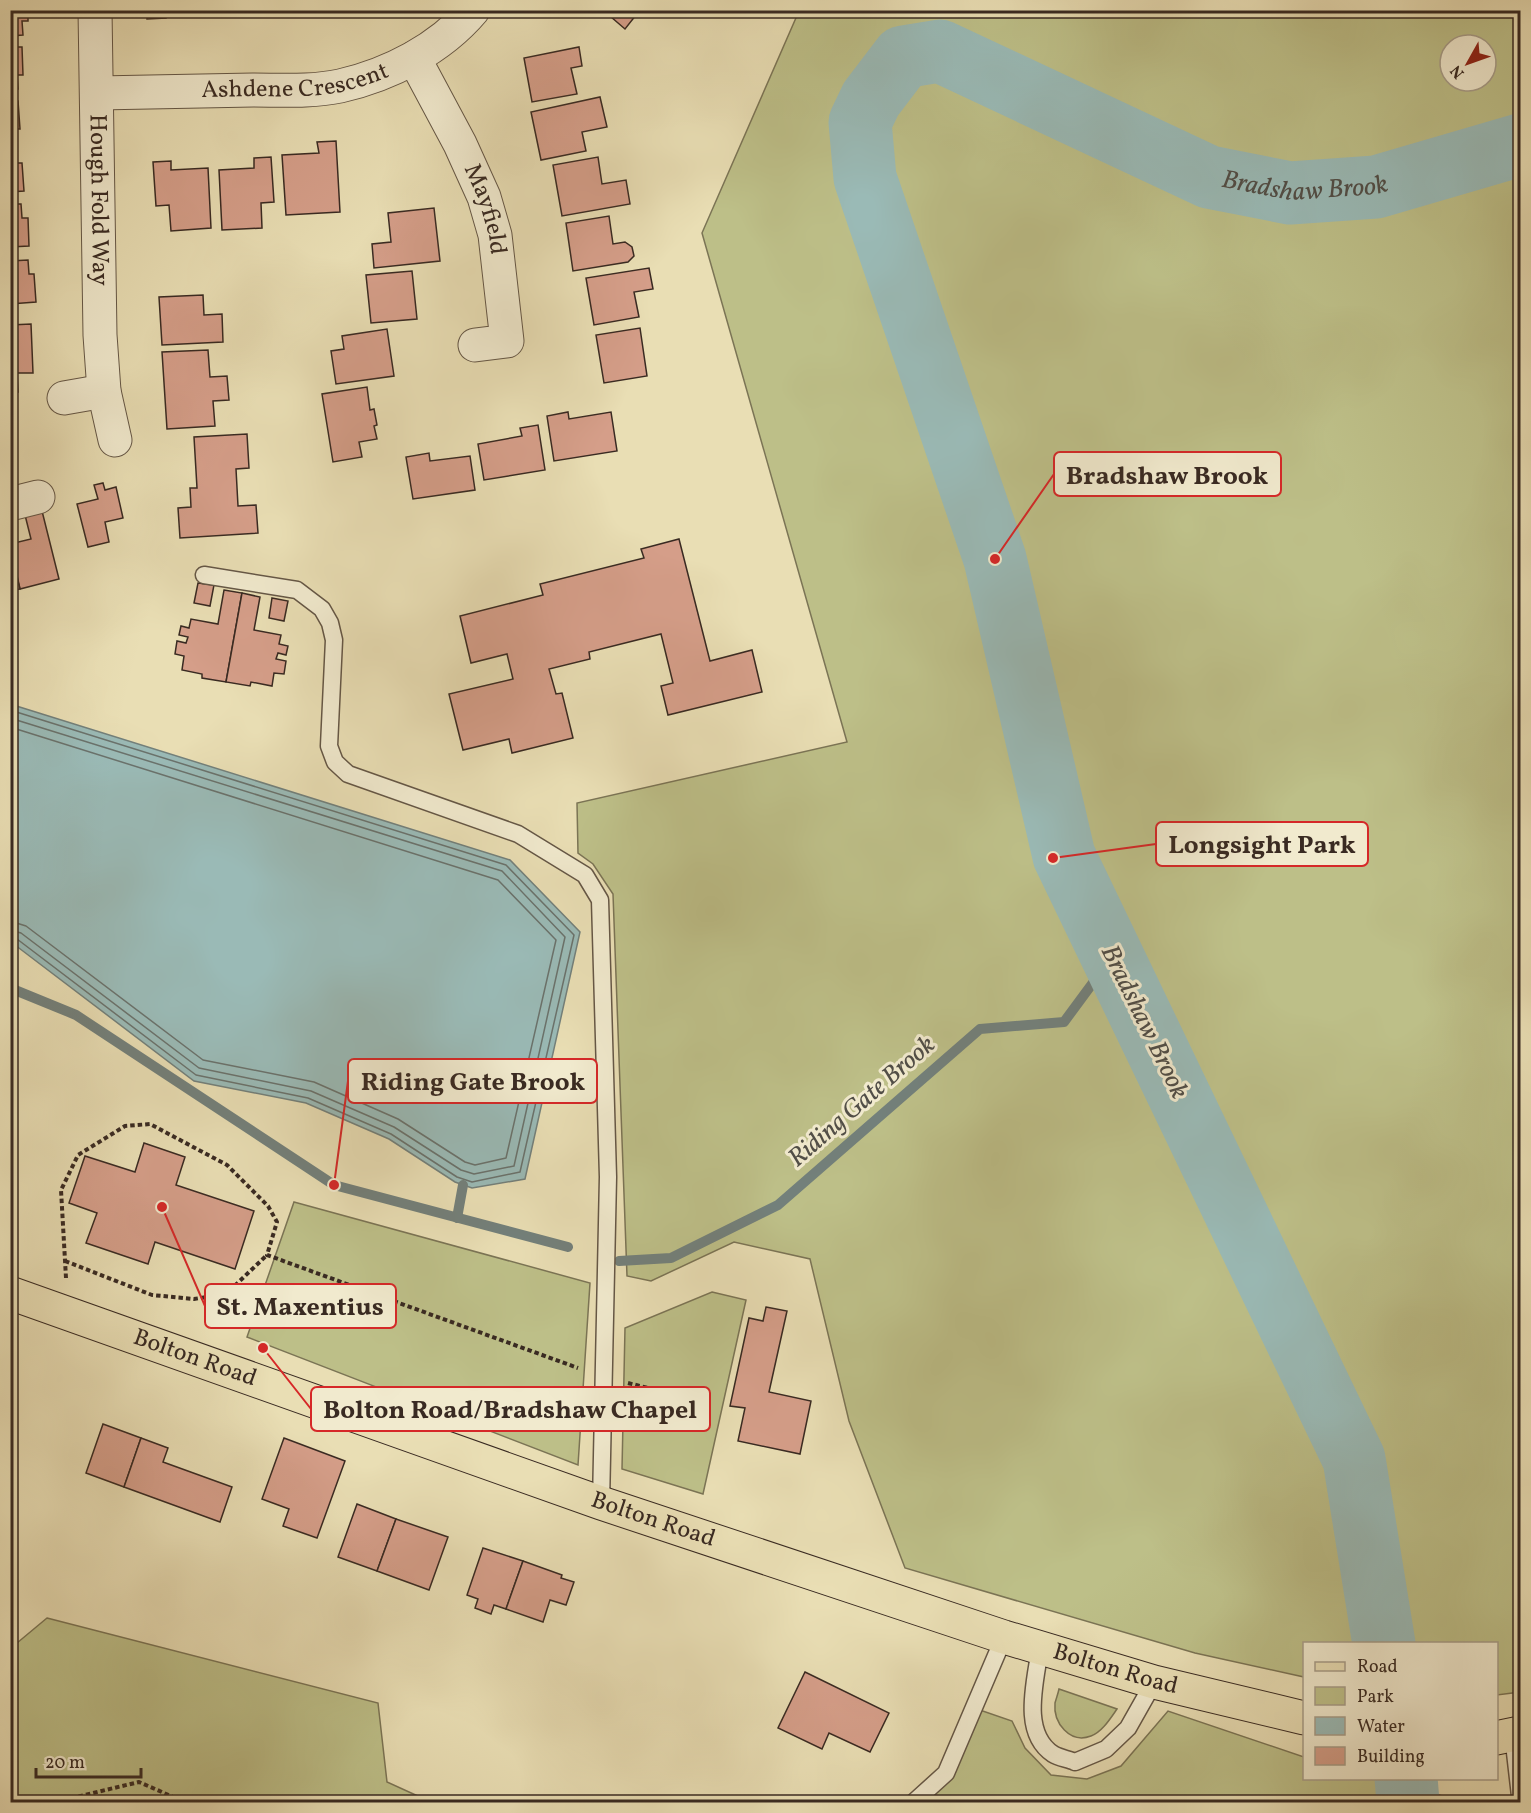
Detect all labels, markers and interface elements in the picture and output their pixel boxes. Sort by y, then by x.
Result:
north arrow [1438,33,1498,93]
street label: Ashdene Crescent [201,55,394,108]
text: N [1446,60,1470,83]
street label: Hough Fold Way [80,114,116,286]
street label: Mayfield [454,158,514,256]
water label: Bradshaw Brook [1219,162,1392,211]
callout: Bradshaw Brook [1054,452,1281,496]
text: Bradshaw Brook [1066,459,1269,495]
callout: Longsight Park [1156,822,1368,866]
text: Longsight Park [1168,828,1356,864]
water label: Bradshaw Brook [1091,939,1197,1105]
water label: Riding Gate Brook [781,1028,943,1176]
callout: Riding Gate Brook [348,1059,597,1103]
text: Riding Gate Brook [361,1065,585,1101]
callout: St. Maxentius [205,1284,396,1328]
text: St. Maxentius [216,1290,384,1326]
street label: Bolton Road [128,1321,261,1396]
callout: Bolton Road/Bradshaw Chapel [311,1387,710,1431]
text: Bolton Road/Bradshaw Chapel [323,1393,697,1429]
street label: Bolton Road [586,1484,720,1557]
street label: Bolton Road [1049,1636,1181,1704]
legend [1303,1642,1498,1780]
text: Road [1357,1655,1398,1680]
text: Park [1357,1685,1394,1710]
text: Water [1357,1715,1405,1740]
scale bar [36,1741,141,1779]
text: Building [1357,1745,1425,1770]
text: 20 m [45,1751,85,1776]

